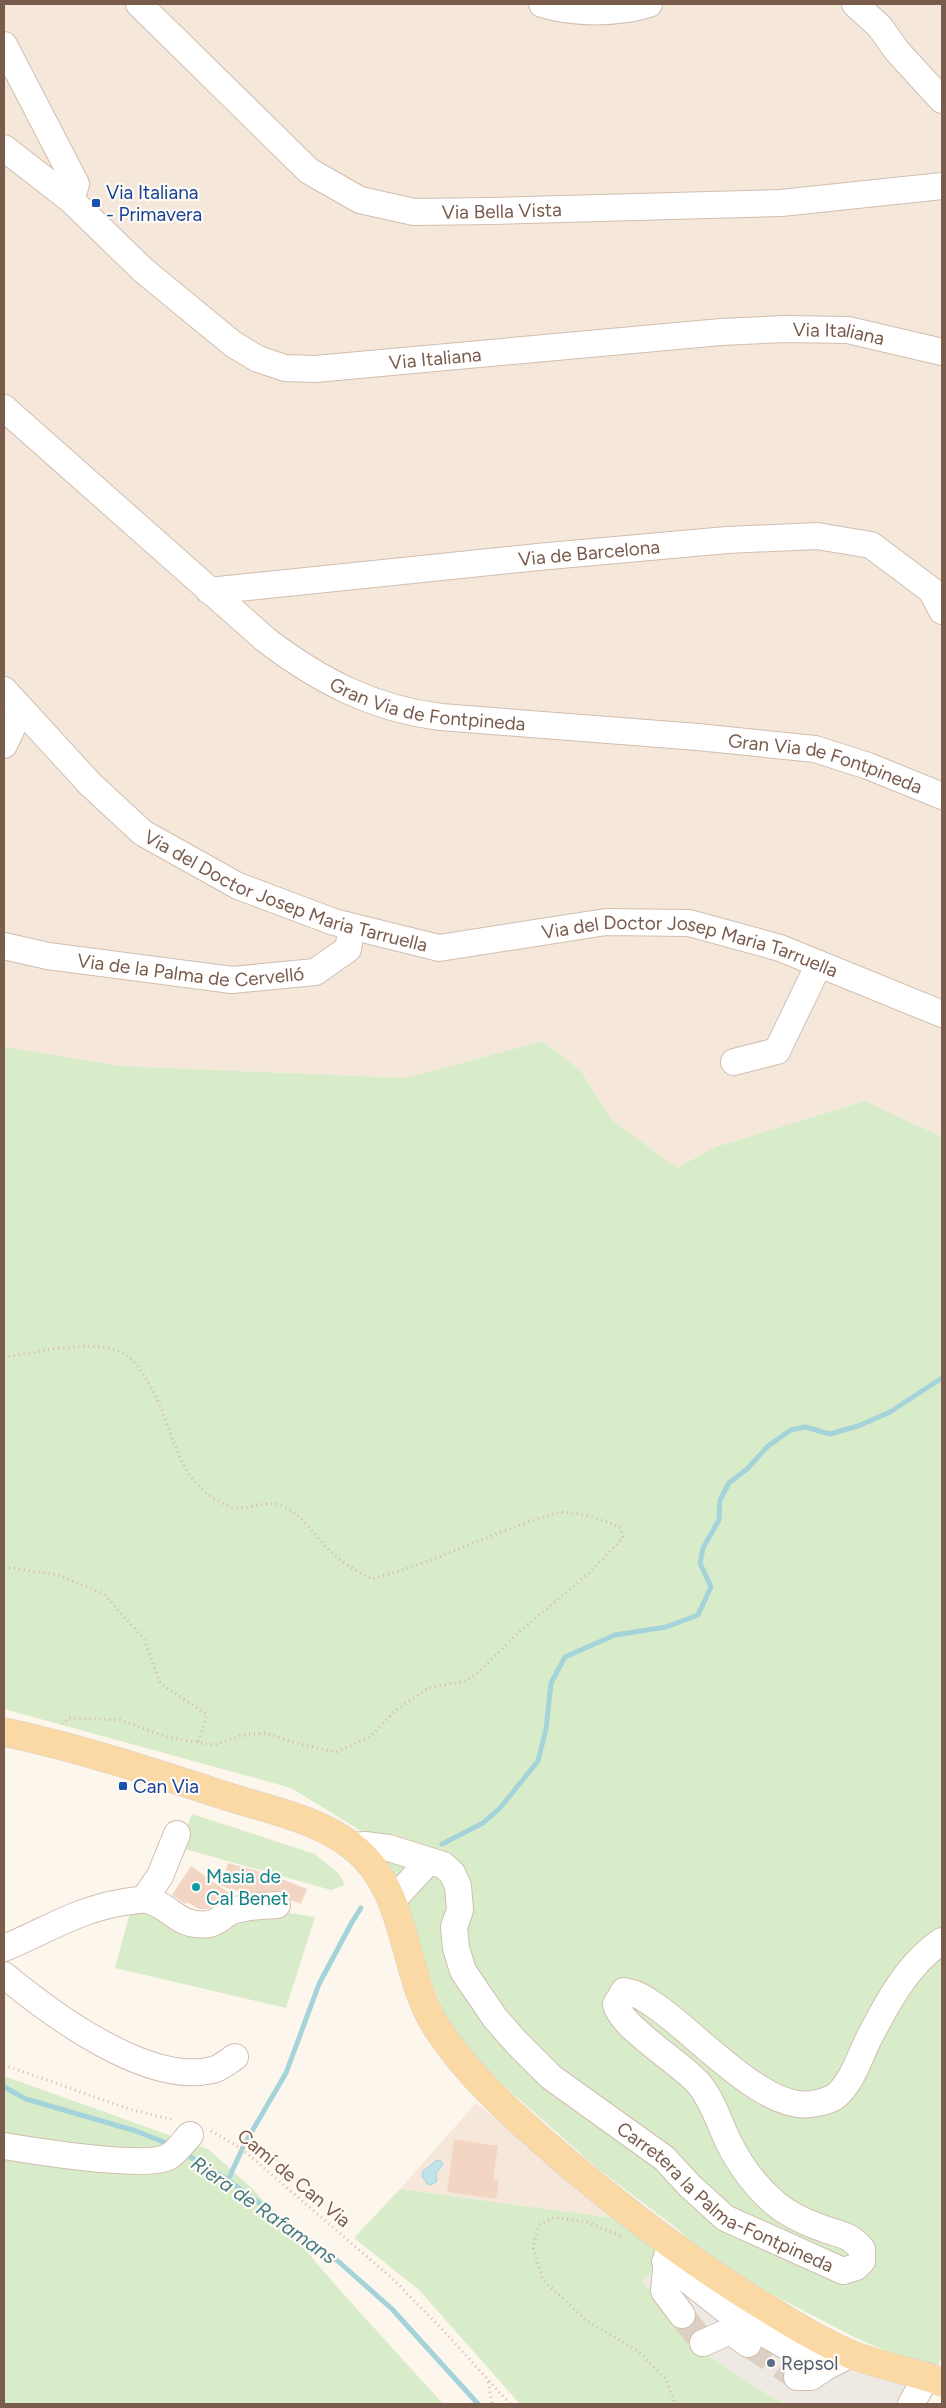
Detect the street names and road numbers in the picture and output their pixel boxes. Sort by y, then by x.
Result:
street label: Via Bella Vista [442,198,562,223]
street label: Via Italiana [792,318,887,350]
street label: Via Italiana [388,342,482,374]
street label: Via de Barcelona [517,535,661,570]
street label: Gran Via de Fontpineda [326,672,526,735]
street label: Gran Via de Fontpineda [727,729,926,798]
street label: Via del Doctor Josep Maria Tarruella [140,825,430,956]
street label: Via del Doctor Josep Maria Tarruella [540,910,841,982]
street label: Via de la Palma de Cervelló [76,948,305,992]
street label: Carretera la Palma-Fontpineda [613,2117,837,2277]
street label: Camí de Can Via [233,2124,355,2232]

